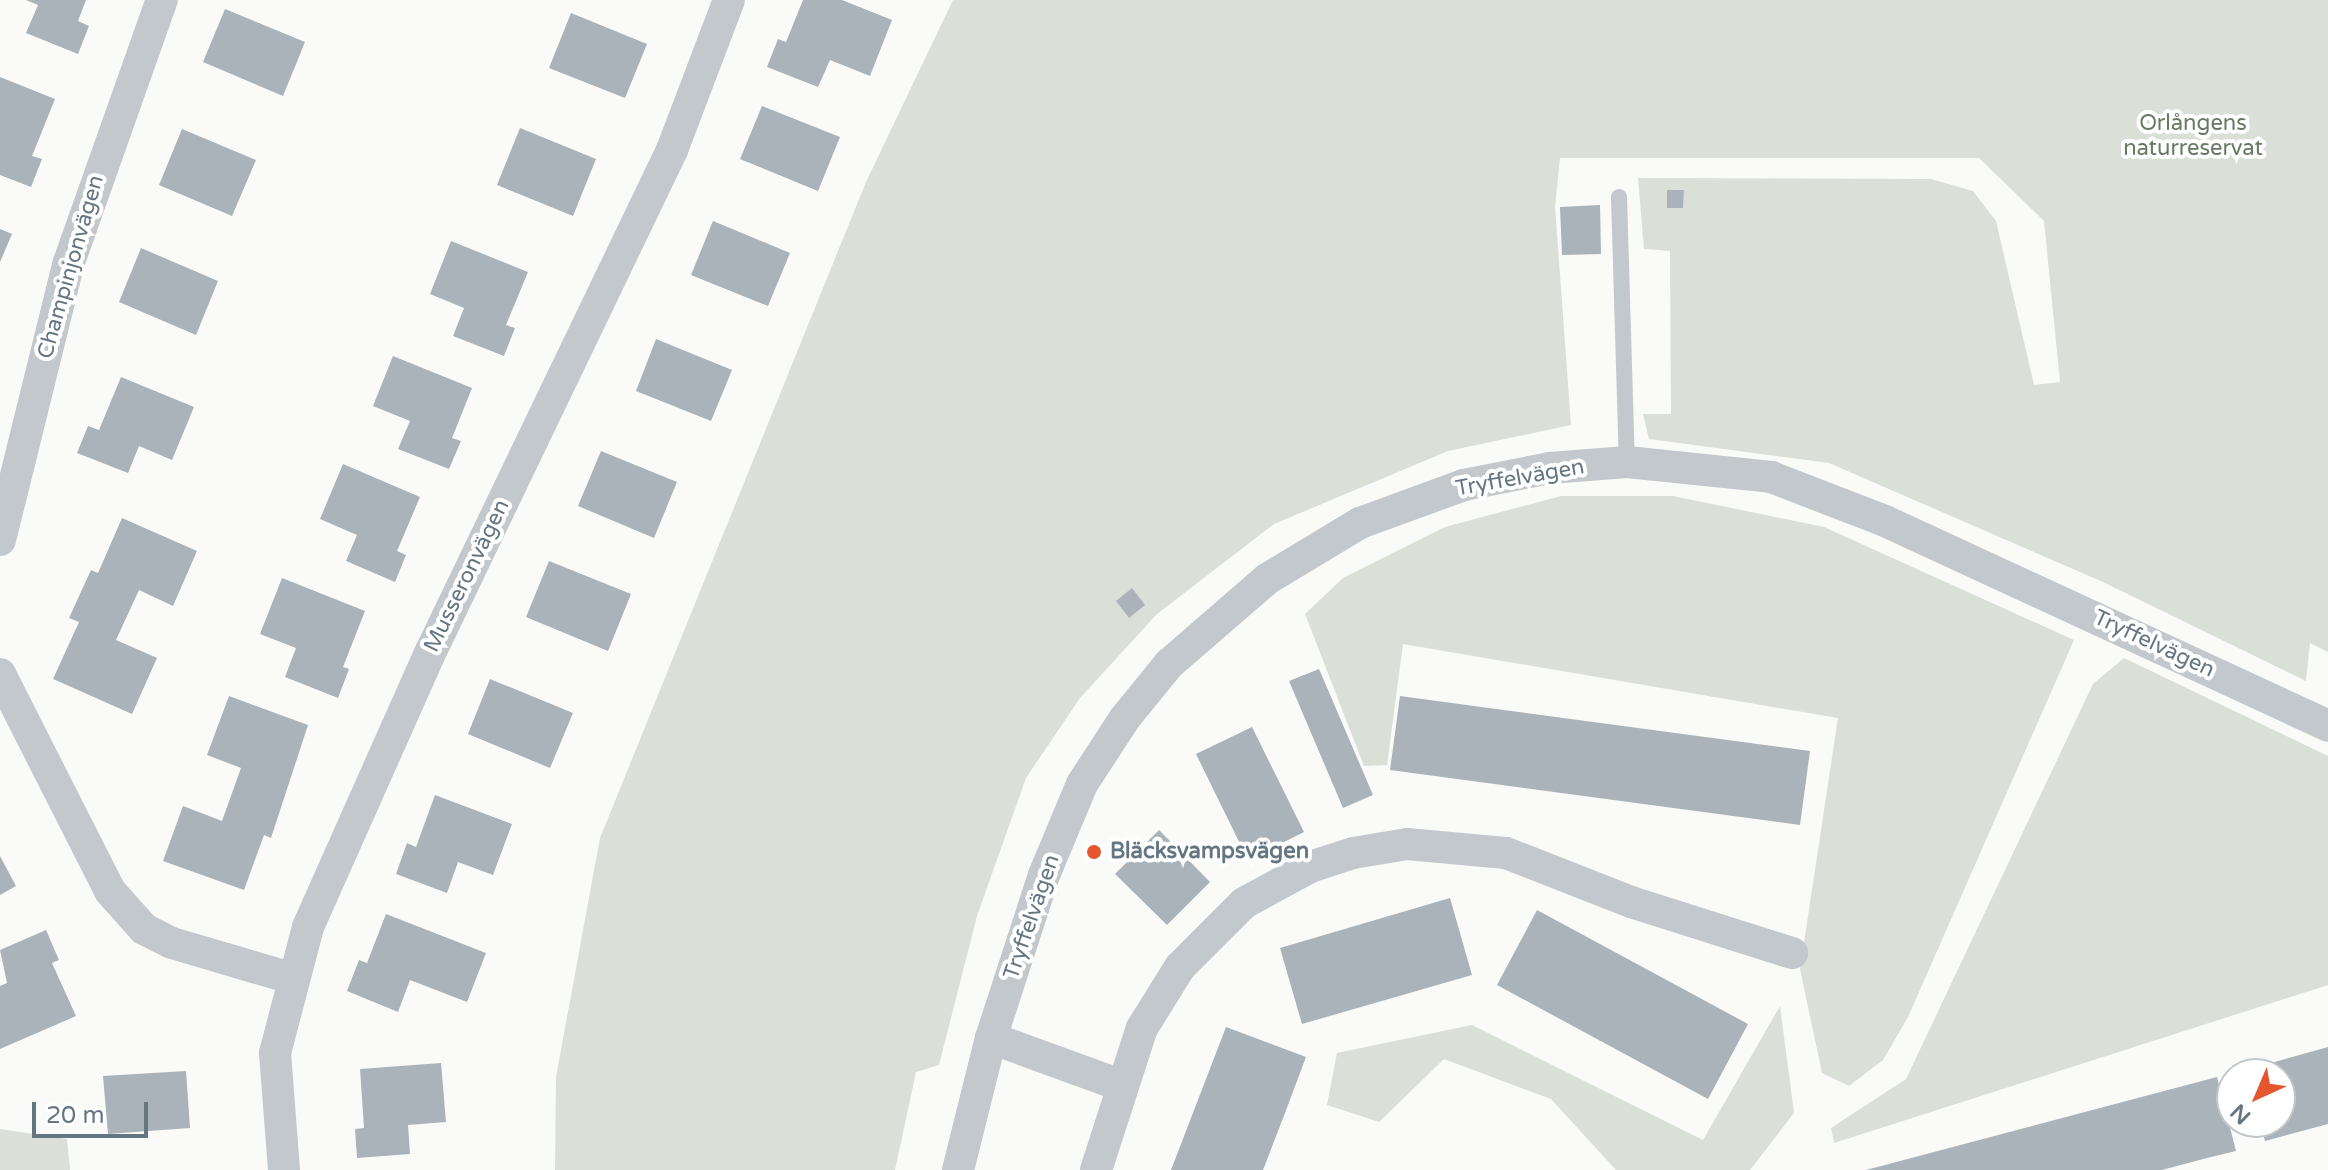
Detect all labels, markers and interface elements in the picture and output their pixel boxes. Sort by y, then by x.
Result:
park label: Orlångens naturreservat [2123,110,2263,162]
street label: Champinjonvägen [32,172,110,362]
street label: Tryffelvägen [1454,454,1586,502]
street label: Musseronvägen [419,496,515,656]
street label: Tryffelvägen [2089,605,2219,683]
place label: Bläcksvampsvägen [1110,839,1309,865]
marker: Bläcksvampsvägen [1085,843,1103,861]
street label: Tryffelvägen [998,851,1066,983]
north arrow [2216,1058,2296,1138]
scale bar [36,1086,152,1136]
text: N [2225,1098,2256,1129]
text: 20 m [46,1101,104,1130]

